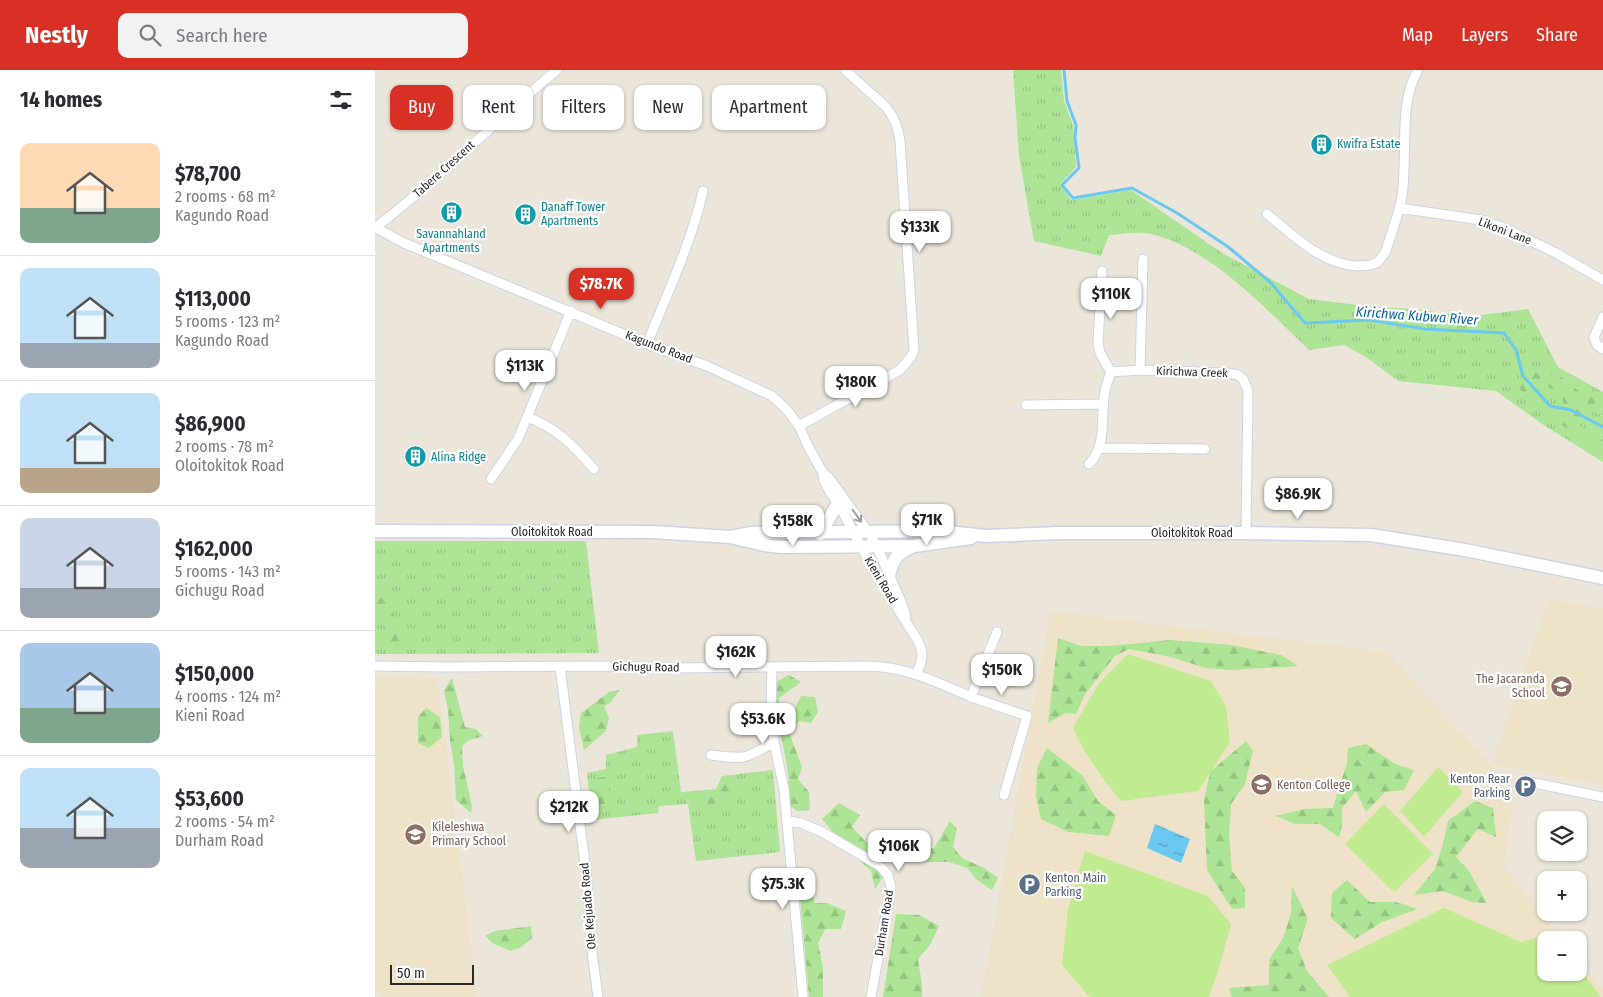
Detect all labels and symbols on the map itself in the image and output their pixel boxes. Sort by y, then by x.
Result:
building icon: Kwifra Estate [1309,132,1333,156]
place label: Kwifra Estate [1337,137,1401,151]
street label: Tabere Crescent [410,138,478,200]
place label: Danaff Tower Apartments [541,200,606,228]
building icon: Savannahland Apartments [439,201,463,225]
building icon: Danaff Tower Apartments [513,202,537,226]
pin: $133K [885,210,955,253]
street label: Likoni Lane [1477,214,1534,248]
place label: Savannahland Apartments [416,227,486,255]
pin: $78.7K [560,268,642,310]
pin: $110K [1076,278,1146,320]
water label: Kirichwa Kubwa River [1355,303,1480,329]
street label: Kagundo Road [624,328,694,366]
pin: $113K [490,350,560,392]
street label: Kirichwa Creek [1156,364,1228,380]
pin: $180K [821,366,891,408]
building icon: Alina Ridge [403,445,427,469]
place label: Alina Ridge [431,450,486,464]
pin: $86.9K [1257,478,1339,520]
pin: $158K [758,504,828,547]
pin: $71K [897,504,957,546]
one-way arrow [852,509,863,522]
street label: Oloitokitok Road [511,525,593,539]
street label: Oloitokitok Road [1151,526,1233,540]
street label: Kieni Road [862,554,900,606]
pin: $162K [701,636,771,678]
pin: $150K [967,654,1037,696]
street label: Gichugu Road [612,659,680,675]
place label: The Jacaranda School [1476,672,1545,700]
school or university icon: The Jacaranda School [1549,674,1573,698]
pin: $53.6K [722,702,804,745]
place label: Kenton Rear Parking [1450,772,1511,800]
school or university icon: Kenton College [1249,773,1273,797]
parking icon: Kenton Rear Parking [1514,774,1538,798]
place label: Kenton College [1277,778,1350,792]
pin: $212K [534,790,604,833]
place label: Kileleshwa Primary School [432,820,506,848]
school or university icon: Kileleshwa Primary School [404,822,428,846]
pin: $106K [864,830,934,872]
street label: Ole Kejuado Road [577,862,599,950]
pin: $75.3K [742,868,824,910]
place label: Kenton Main Parking [1045,871,1106,899]
parking icon: Kenton Main Parking [1017,873,1041,897]
street label: Durham Road [872,889,896,957]
scale bar [390,962,474,985]

